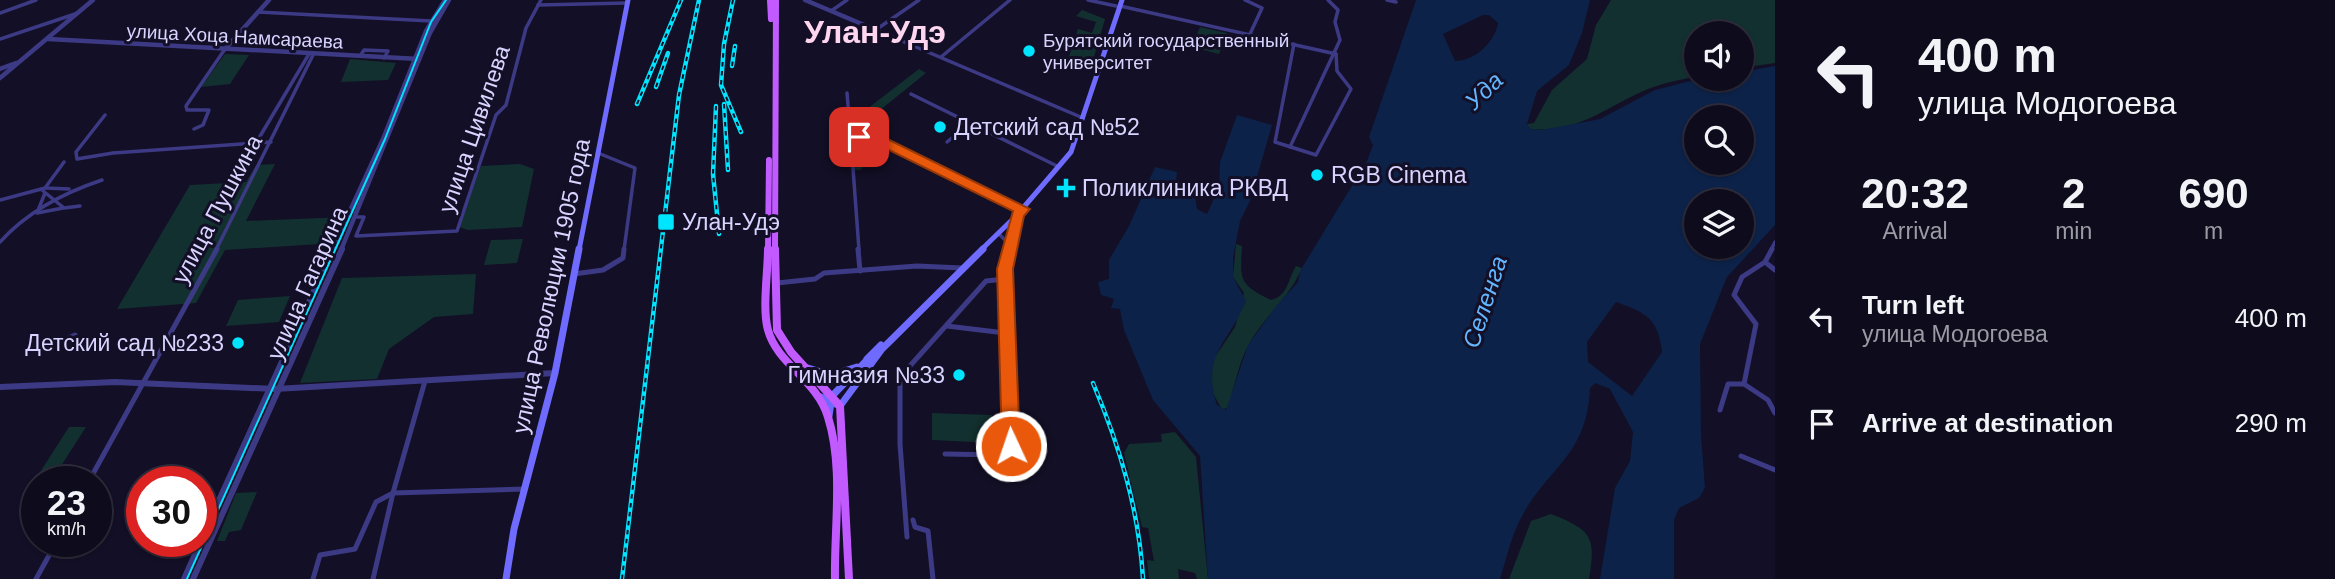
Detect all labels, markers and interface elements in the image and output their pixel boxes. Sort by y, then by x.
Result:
district label: Улан-Удэ [804,14,946,50]
street label: улица Хоца Намсараева [126,20,344,53]
map controls [1684,21,1754,259]
button: sound [1684,21,1754,91]
icon: left [1803,28,1894,119]
text: 400 m [1918,28,2057,82]
place label: Бурятский государственный университет [1043,30,1289,73]
street label: улица Цивилева [433,42,515,216]
marker: Бурятский государственный университет [1021,43,1037,59]
water label: Уда [1459,66,1508,116]
text: улица Модогоева [1918,85,2176,121]
button: search [1684,105,1754,175]
pin [829,107,889,167]
place label: Детский сад №52 [954,114,1140,140]
icon: arrive [840,118,878,156]
marker: Детский сад №52 [932,119,948,135]
street label: улица Пушкина [167,130,267,288]
street label: улица Революции 1905 года [507,136,595,436]
place label: RGB Cinema [1331,162,1467,188]
marker: RGB Cinema [1309,167,1325,183]
text: 20:32 [1861,170,1969,217]
text: 2 [2062,170,2085,217]
text: 690 [2179,170,2249,217]
place label: Поликлиника РКВД [1082,175,1289,201]
marker: Поликлиника РКВД [1056,178,1076,198]
button: layers [1684,189,1754,259]
street label: улица Гагарина [261,202,353,364]
place label: Улан-Удэ [682,209,780,235]
marker: Улан-Удэ [656,212,676,232]
text: Arrival [1882,218,1948,244]
text: min [2055,218,2092,244]
text: m [2204,218,2223,244]
water label: Селенга [1457,253,1512,351]
text: Turn left [1862,290,1964,320]
icon: left [1803,300,1841,338]
text: 400 m [2235,303,2307,333]
text: улица Модогоева [1862,321,2048,347]
place label: Детский сад №233 [25,330,224,356]
marker: Детский сад №233 [230,335,246,351]
place label: Гимназия №33 [787,362,945,388]
marker: Гимназия №33 [951,367,967,383]
icon: arrive [1803,405,1841,443]
text: Arrive at destination [1862,408,2113,438]
text: 290 m [2235,408,2307,438]
position arrow [974,409,1048,483]
speed limit sign: 30 [126,466,217,557]
text: 23 [47,483,86,522]
text: km/h [47,519,86,539]

